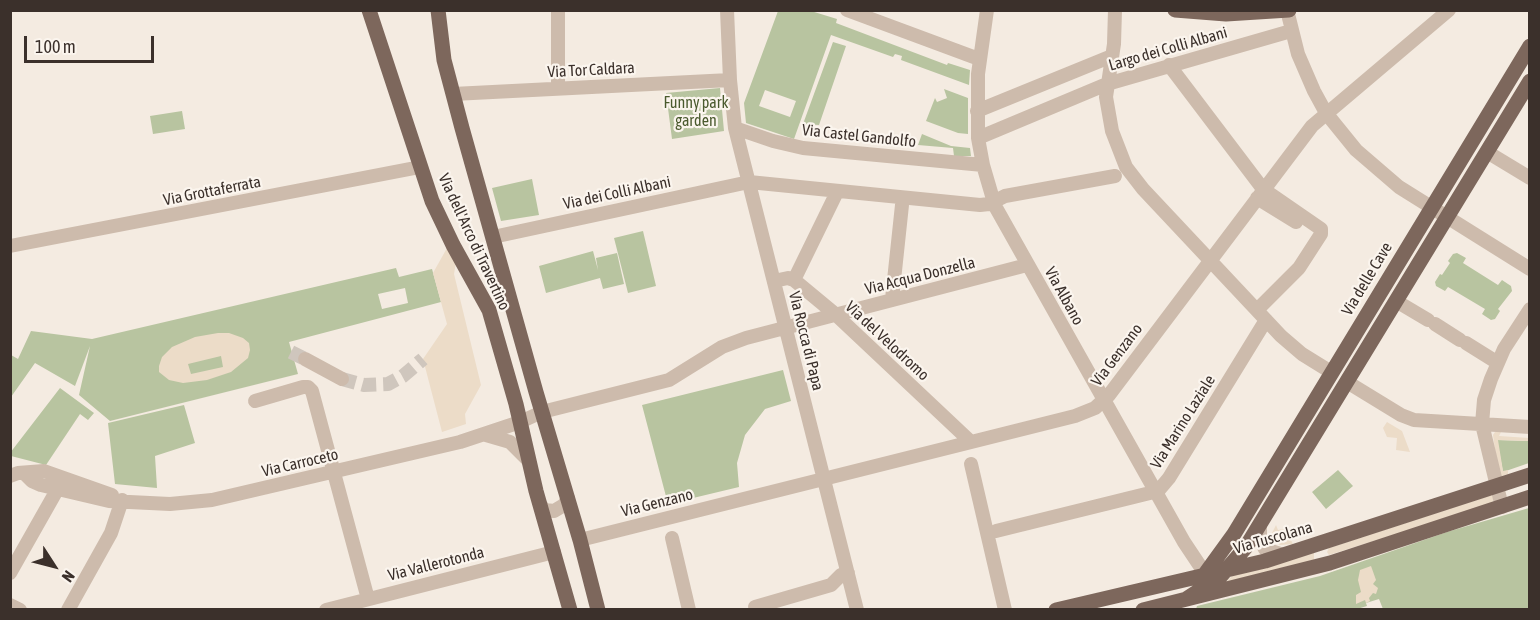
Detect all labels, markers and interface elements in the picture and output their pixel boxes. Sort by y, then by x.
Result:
street label: Largo dei Colli Albani [1106,23,1230,75]
scale bar [27,24,158,62]
text: 100 m [35,36,76,57]
street label: Via Tor Caldara [547,58,635,82]
park label: Funny park garden [663,93,729,131]
street label: Via Castel Gandolfo [801,120,917,152]
street label: Via dell'Arco di Travertino [434,171,514,313]
street label: Via Grottaferrata [162,172,262,210]
street label: Via dei Colli Albani [561,172,673,214]
street label: Via delle Cave [1338,239,1396,319]
street label: Via Acqua Donzella [863,253,977,299]
street label: Via Albano [1040,264,1088,328]
street label: Via Rocca di Papa [784,289,828,393]
street label: Via del Velodromo [841,297,933,385]
street label: Via Genzano [1087,320,1147,390]
street label: Via Marino Laziale [1146,372,1220,472]
street label: Via Carroceto [260,445,340,481]
street label: Via Genzano [619,485,695,521]
street label: Via Tuscolana [1231,518,1315,558]
north arrow [24,536,84,596]
street label: Via Vallerotonda [386,543,486,585]
text: N [59,567,79,586]

